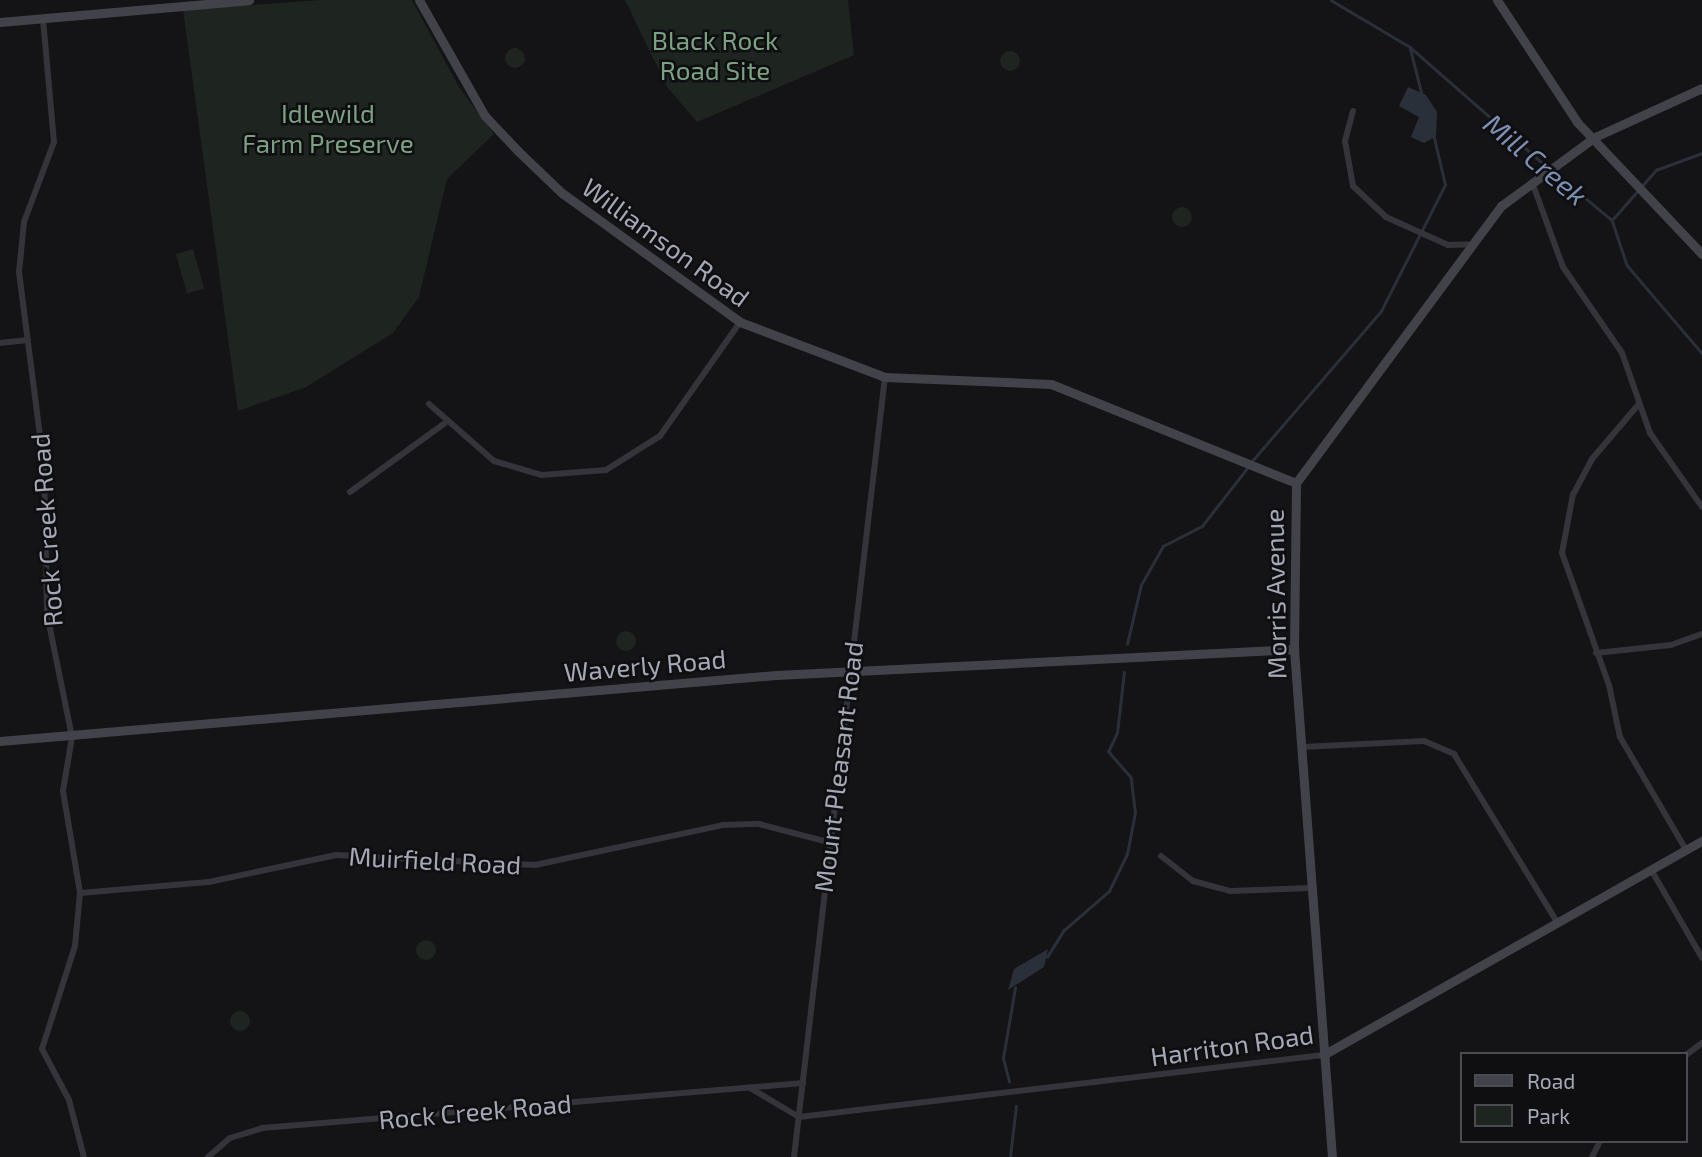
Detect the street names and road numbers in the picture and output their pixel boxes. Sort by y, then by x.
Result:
street label: Williamson Road [576,171,756,313]
street label: Rock Creek Road [24,432,68,628]
street label: Morris Avenue [1258,508,1292,680]
street label: Mount Pleasant Road [807,640,869,894]
street label: Waverly Road [562,642,728,688]
street label: Muirfield Road [348,840,522,880]
street label: Harriton Road [1148,1018,1316,1072]
street label: Rock Creek Road [377,1087,573,1135]

